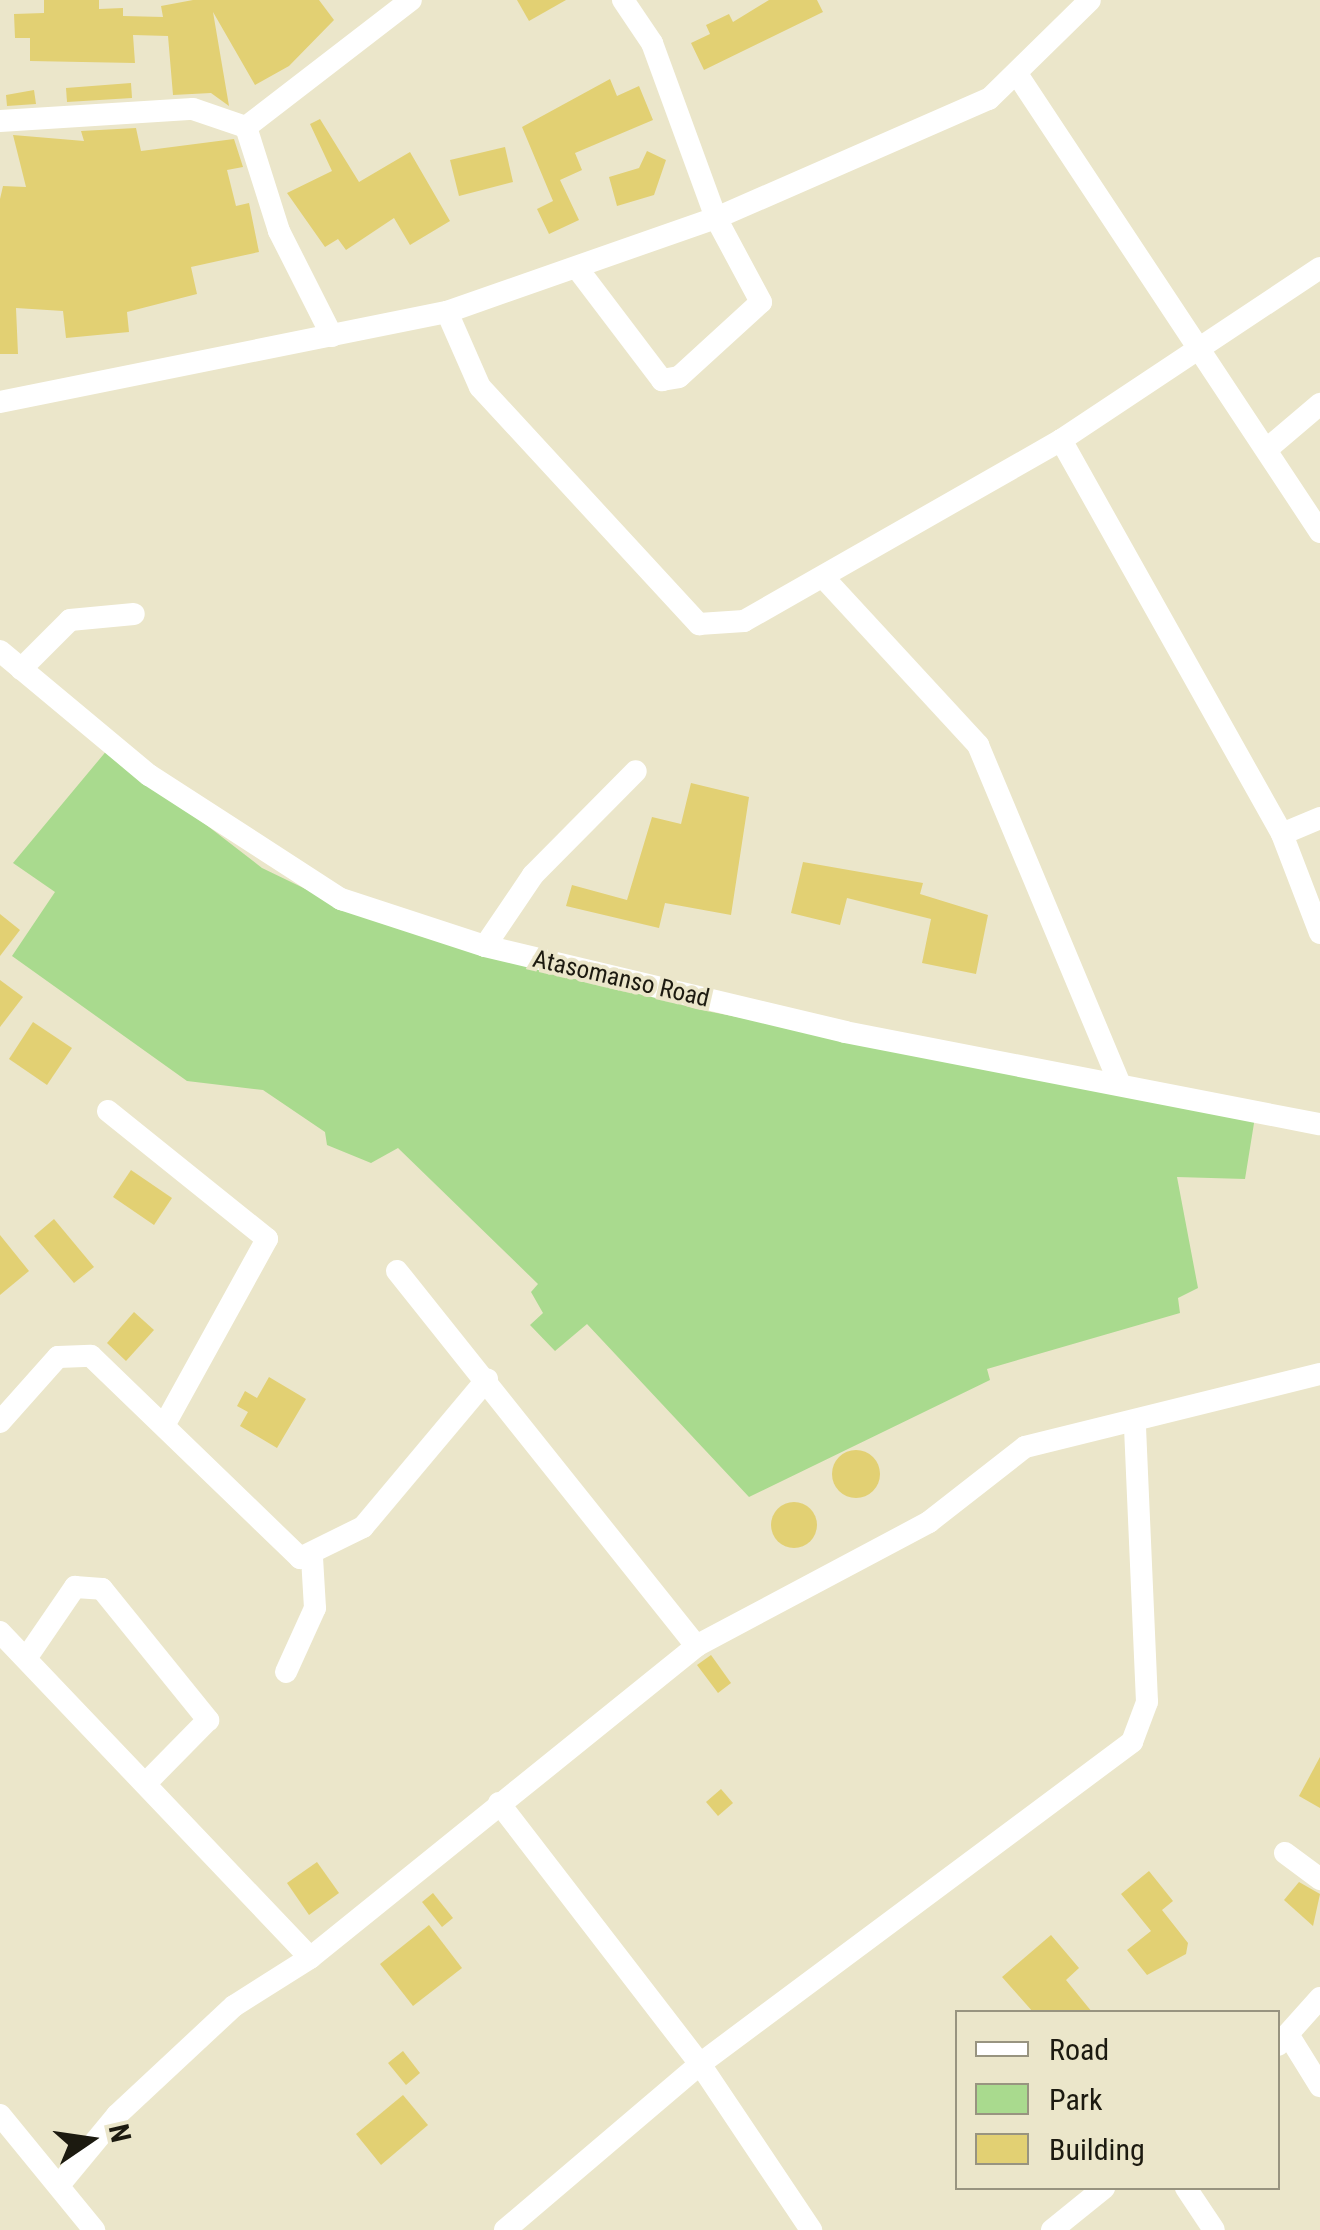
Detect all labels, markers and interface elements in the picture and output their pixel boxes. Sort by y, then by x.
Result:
street label: Atasomanso Road [530,944,712,1014]
legend [955,2010,1280,2190]
text: Road [1049,2032,1109,2067]
text: Park [1049,2082,1103,2117]
north arrow [40,2090,140,2190]
text: N [102,2121,138,2145]
text: Building [1049,2132,1145,2167]

